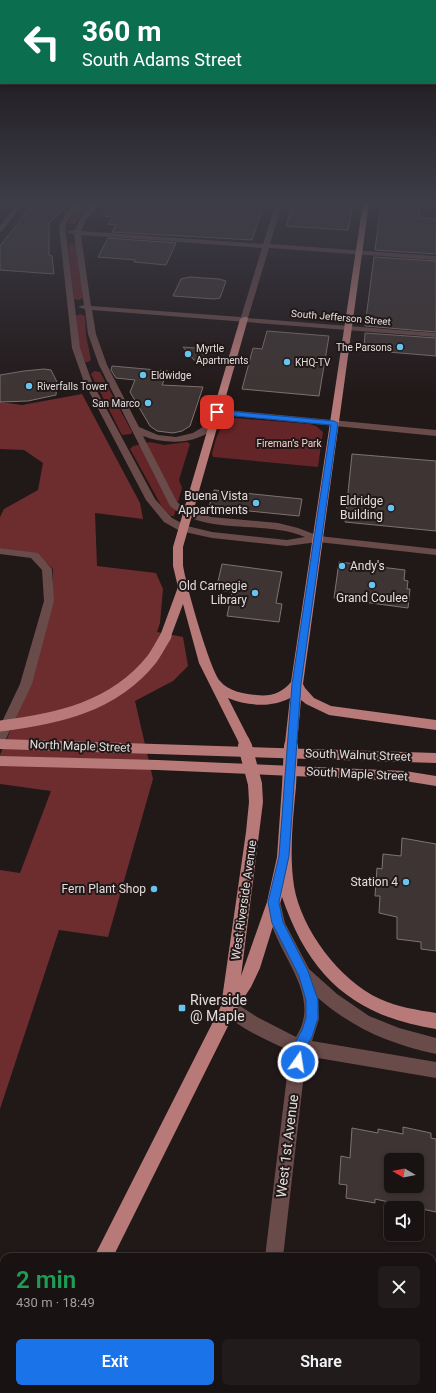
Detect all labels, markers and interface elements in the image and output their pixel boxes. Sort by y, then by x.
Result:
text: 360 m [82,15,161,48]
icon: left [16,16,68,68]
text: South Adams Street [82,49,242,70]
street label: South Jefferson Street [291,308,391,327]
place label: The Parsons [336,342,392,353]
marker: The Parsons [395,342,405,352]
place label: Myrtle Apartments [196,343,249,366]
marker: Myrtle Apartments [183,349,193,359]
marker: KHQ-TV [282,357,292,367]
place label: KHQ-TV [295,357,331,368]
marker: Eldwidge [138,370,148,380]
place label: Eldwidge [151,370,191,381]
marker: Riverfalls Tower [24,381,34,391]
place label: Riverfalls Tower [37,381,108,392]
pin [200,395,234,429]
place label: San Marco [92,398,140,409]
marker: San Marco [143,398,153,408]
icon: arrive [206,401,228,423]
park label: Fireman’s Park [256,438,323,449]
place label: Buena Vista Appartments [178,489,248,517]
place label: Eldridge Building [340,494,383,522]
marker: Buena Vista Appartments [251,498,261,508]
marker: Eldridge Building [386,503,396,513]
place label: Andy's [350,559,385,573]
marker: Andy's [337,561,347,571]
place label: Old Carnegie Library [179,579,247,607]
marker: Grand Coulee [367,580,377,590]
marker: Old Carnegie Library [250,588,260,598]
place label: Grand Coulee [336,591,408,605]
street label: North Maple Street [29,737,131,755]
street label: South Walnut Street [305,746,411,764]
street label: South Maple Street [306,764,408,784]
street label: West Riverside Avenue [229,839,259,961]
place label: Station 4 [350,875,398,889]
marker: Station 4 [401,877,411,887]
place label: Fern Plant Shop [62,882,146,896]
marker: Fern Plant Shop [149,884,159,894]
place label: Riverside @ Maple [190,992,247,1024]
marker: Riverside @ Maple [177,1003,187,1013]
position arrow [277,1041,319,1083]
street label: West 1st Avenue [273,1093,301,1199]
north arrow [384,1153,424,1193]
map controls [384,1153,424,1241]
button: sound [384,1201,424,1241]
text: 2 min [16,1266,76,1294]
button: close [378,1266,420,1308]
text: 430 m · 18:49 [16,1295,95,1310]
button: Exit [16,1339,214,1385]
button: Share [222,1339,420,1385]

